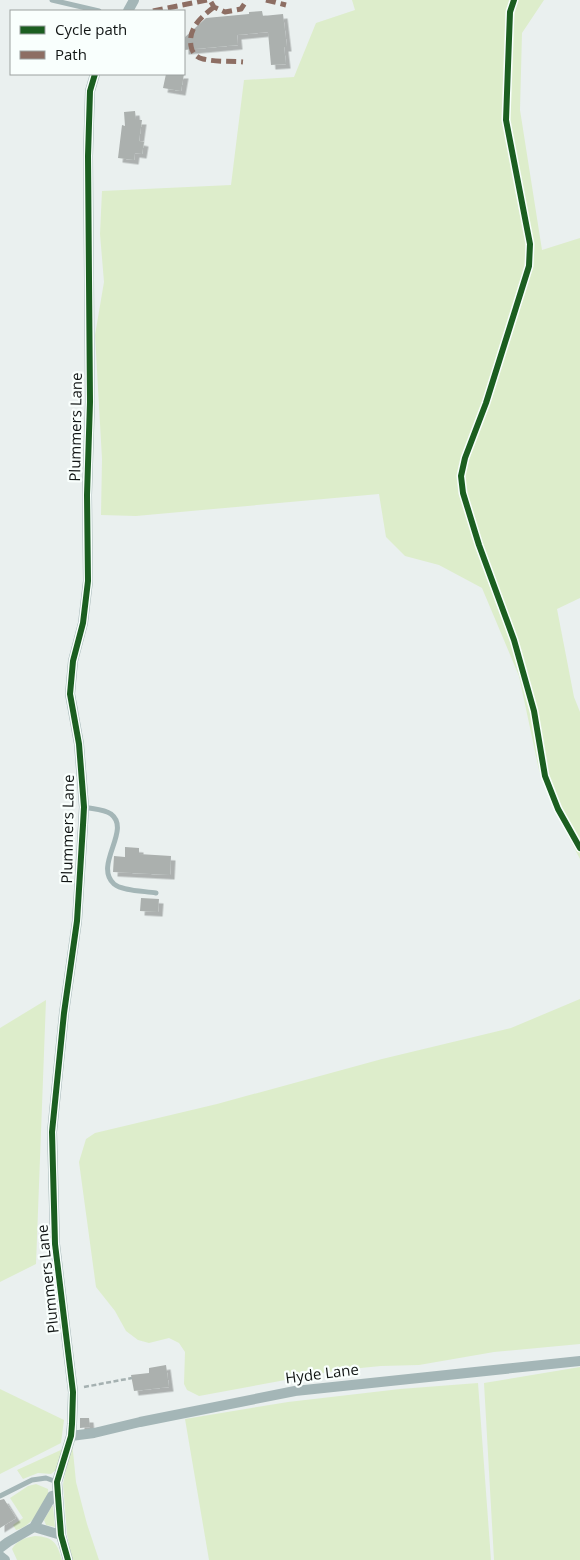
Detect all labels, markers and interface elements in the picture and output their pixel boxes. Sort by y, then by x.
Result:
legend [10,10,185,75]
text: Cycle path [55,19,127,39]
text: Path [55,44,87,64]
street label: Plummers Lane [64,372,86,482]
street label: Plummers Lane [56,774,78,884]
street label: Plummers Lane [31,1224,63,1334]
street label: Hyde Lane [284,1359,360,1387]

